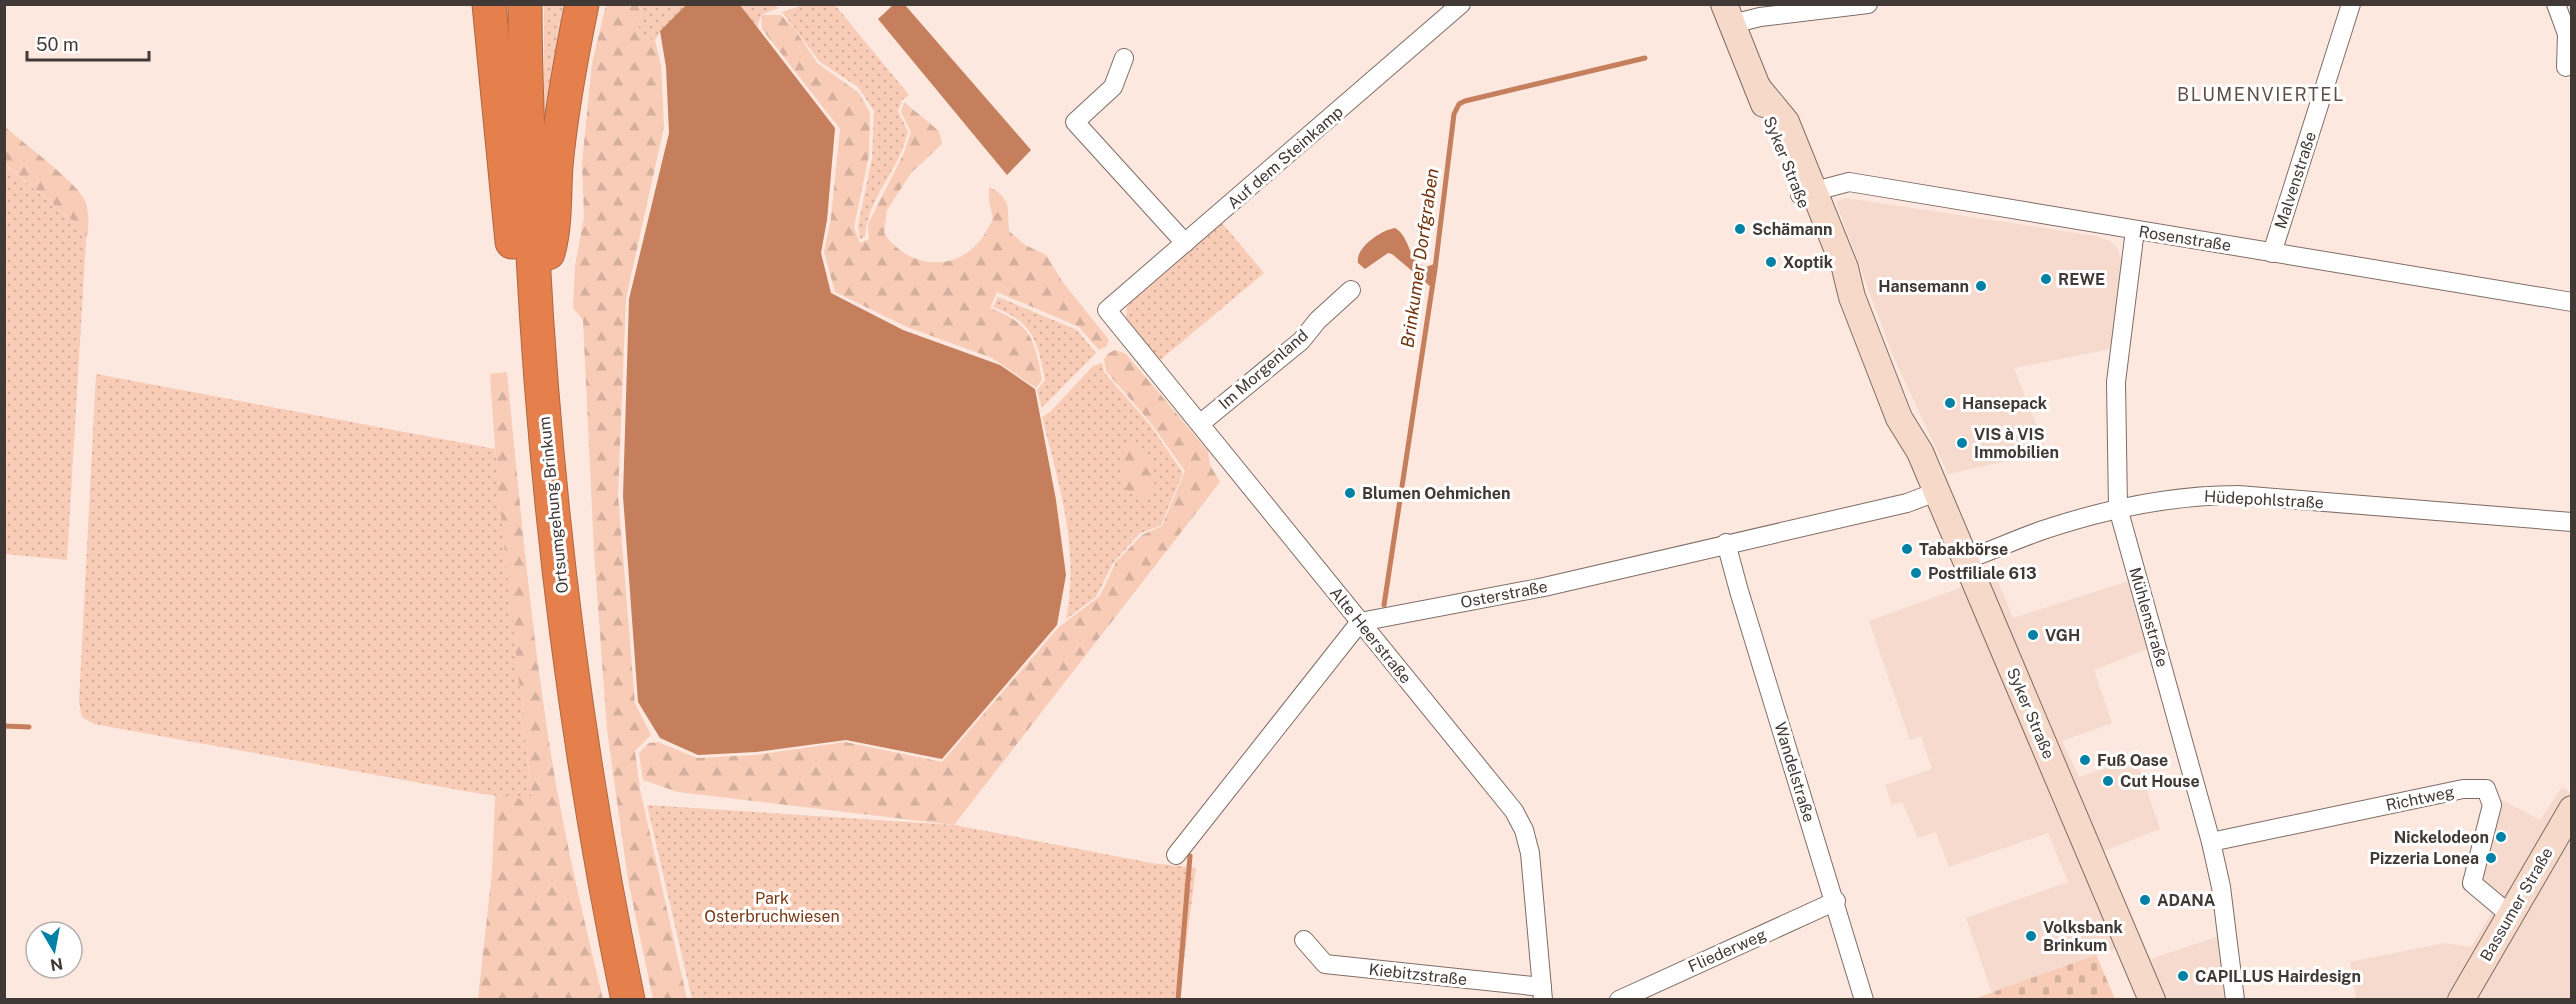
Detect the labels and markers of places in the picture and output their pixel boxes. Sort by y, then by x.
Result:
place label: Schämann [1752,220,1833,239]
marker: Schämann [1733,222,1747,236]
place label: Xoptik [1783,253,1833,272]
marker: Xoptik [1764,255,1778,269]
place label: REWE [2058,270,2105,289]
marker: REWE [2039,272,2053,286]
place label: Hansemann [1878,277,1969,296]
marker: Hansemann [1974,279,1988,293]
place label: Hansepack [1962,394,2047,413]
marker: Hansepack [1943,396,1957,410]
place label: VIS à VIS Immobilien [1974,425,2059,462]
marker: VIS à VIS Immobilien [1955,436,1969,450]
place label: Blumen Oehmichen [1362,484,1510,503]
marker: Blumen Oehmichen [1343,486,1357,500]
place label: Tabakbörse [1919,540,2008,559]
marker: Tabakbörse [1900,542,1914,556]
place label: Postfiliale 613 [1928,564,2037,583]
marker: Postfiliale 613 [1909,566,1923,580]
place label: VGH [2045,626,2080,645]
marker: VGH [2026,628,2040,642]
place label: Fuß Oase [2097,751,2168,770]
marker: Fuß Oase [2078,753,2092,767]
place label: Cut House [2120,772,2200,791]
marker: Cut House [2101,774,2115,788]
place label: Nickelodeon [2394,828,2489,847]
marker: Nickelodeon [2494,830,2508,844]
place label: Pizzeria Lonea [2369,849,2479,868]
marker: Pizzeria Lonea [2484,851,2498,865]
place label: ADANA [2157,891,2216,910]
marker: ADANA [2138,893,2152,907]
place label: Volksbank Brinkum [2043,918,2123,955]
marker: Volksbank Brinkum [2024,929,2038,943]
place label: CAPILLUS Hairdesign [2195,967,2361,986]
marker: CAPILLUS Hairdesign [2176,969,2190,983]

